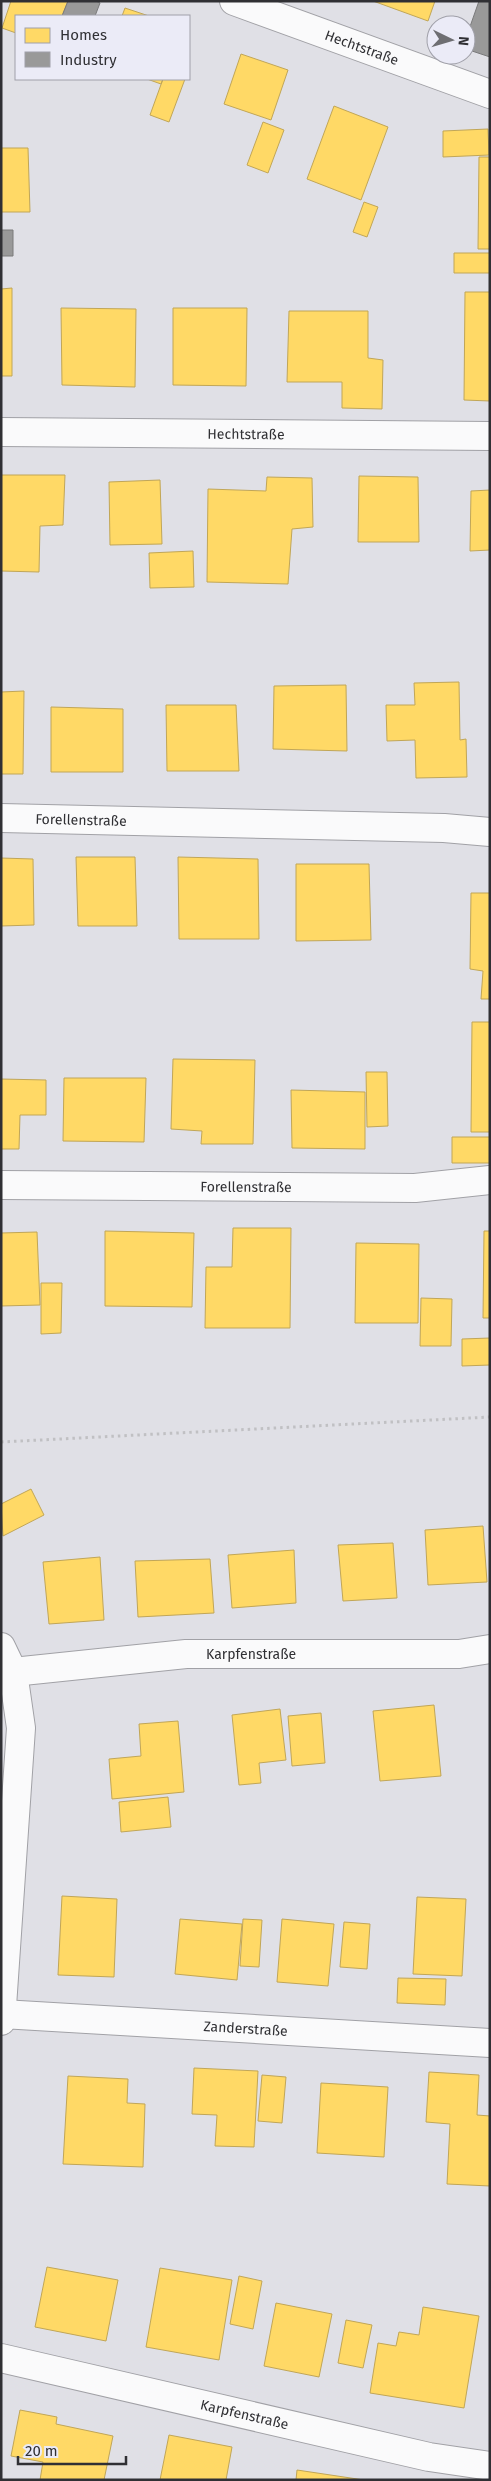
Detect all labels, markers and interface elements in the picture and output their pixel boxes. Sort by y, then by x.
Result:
legend [15,15,190,80]
north arrow [426,15,476,65]
text: Homes [60,26,107,44]
street label: Hechtstraße [323,26,401,69]
text: N [455,36,472,46]
text: Industry [60,51,117,69]
street label: Hechtstraße [207,425,285,443]
street label: Forellenstraße [35,810,127,829]
street label: Forellenstraße [200,1178,292,1196]
street label: Karpfenstraße [206,1646,296,1663]
street label: Zanderstraße [203,2017,288,2039]
street label: Karpfenstraße [199,2396,290,2433]
scale bar [18,2434,125,2466]
text: 20 m [25,2442,58,2460]

